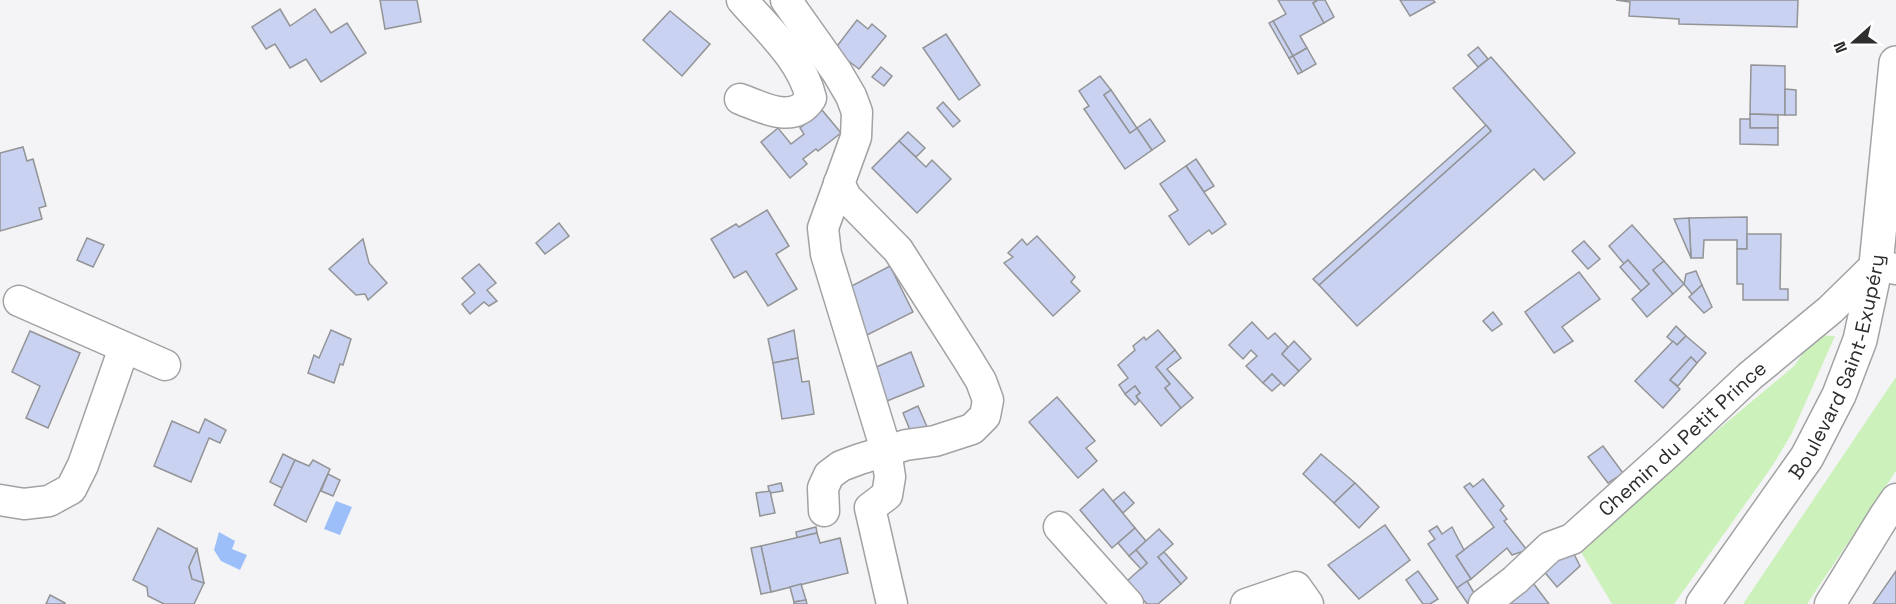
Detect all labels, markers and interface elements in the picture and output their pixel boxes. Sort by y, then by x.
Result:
north arrow [1824,12,1884,72]
text: N [1829,38,1852,56]
street label: Boulevard Saint-Exupéry [1782,253,1890,484]
street label: Chemin du Petit Prince [1593,355,1772,522]

